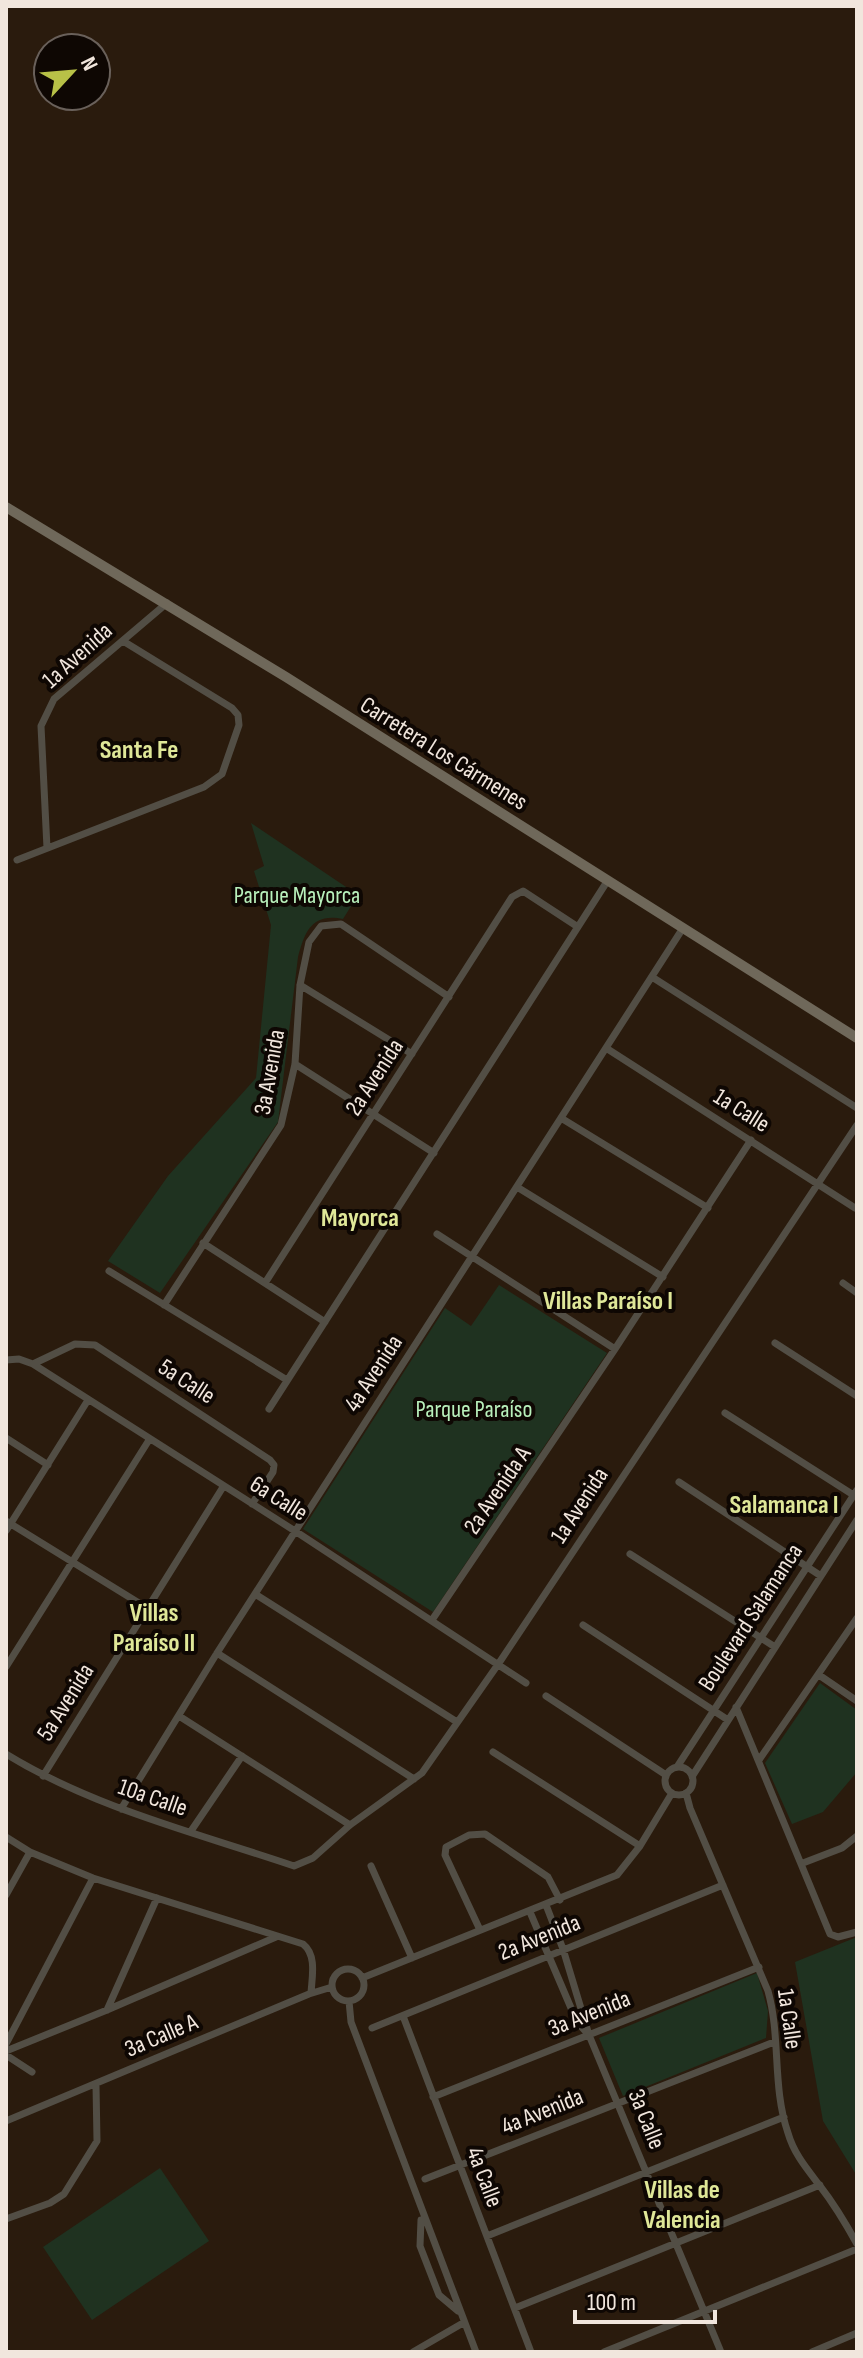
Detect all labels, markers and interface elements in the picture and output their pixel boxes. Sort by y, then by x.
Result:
north arrow [32,32,112,112]
text: N [74,53,103,75]
street label: 1a Avenida [36,616,118,694]
street label: Carretera Los Cármenes [355,690,533,817]
district label: Santa Fe [100,735,178,766]
park label: Parque Mayorca [234,881,360,910]
street label: 3a Avenida [248,1027,291,1117]
street label: 2a Avenida [339,1033,410,1121]
street label: 1a Calle [708,1082,775,1139]
district label: Mayorca [321,1203,399,1234]
district label: Villas Paraíso I [543,1286,673,1317]
street label: 4a Avenida [338,1329,409,1417]
street label: 5a Calle [153,1352,221,1410]
park label: Parque Paraíso [416,1395,532,1424]
street label: 2a Avenida A [458,1440,538,1540]
street label: 1a Avenida [544,1462,615,1549]
street label: 6a Calle [244,1470,313,1527]
district label: Salamanca I [730,1490,838,1521]
street label: Boulevard Salamanca [692,1538,809,1696]
district label: Villas Paraíso II [113,1598,195,1659]
street label: 5a Avenida [30,1658,100,1746]
street label: 10a Calle [114,1772,191,1823]
street label: 2a Avenida [494,1908,584,1967]
street label: 3a Avenida [544,1984,634,2043]
street label: 1a Calle [771,1987,808,2051]
street label: 3a Calle A [120,2007,203,2064]
street label: 4a Avenida [497,2082,587,2141]
street label: 3a Calle [621,2085,672,2153]
street label: 4a Calle [460,2143,509,2211]
district label: Villas de Valencia [643,2175,721,2236]
scale bar [575,2274,715,2324]
text: 100 m [587,2288,636,2317]

